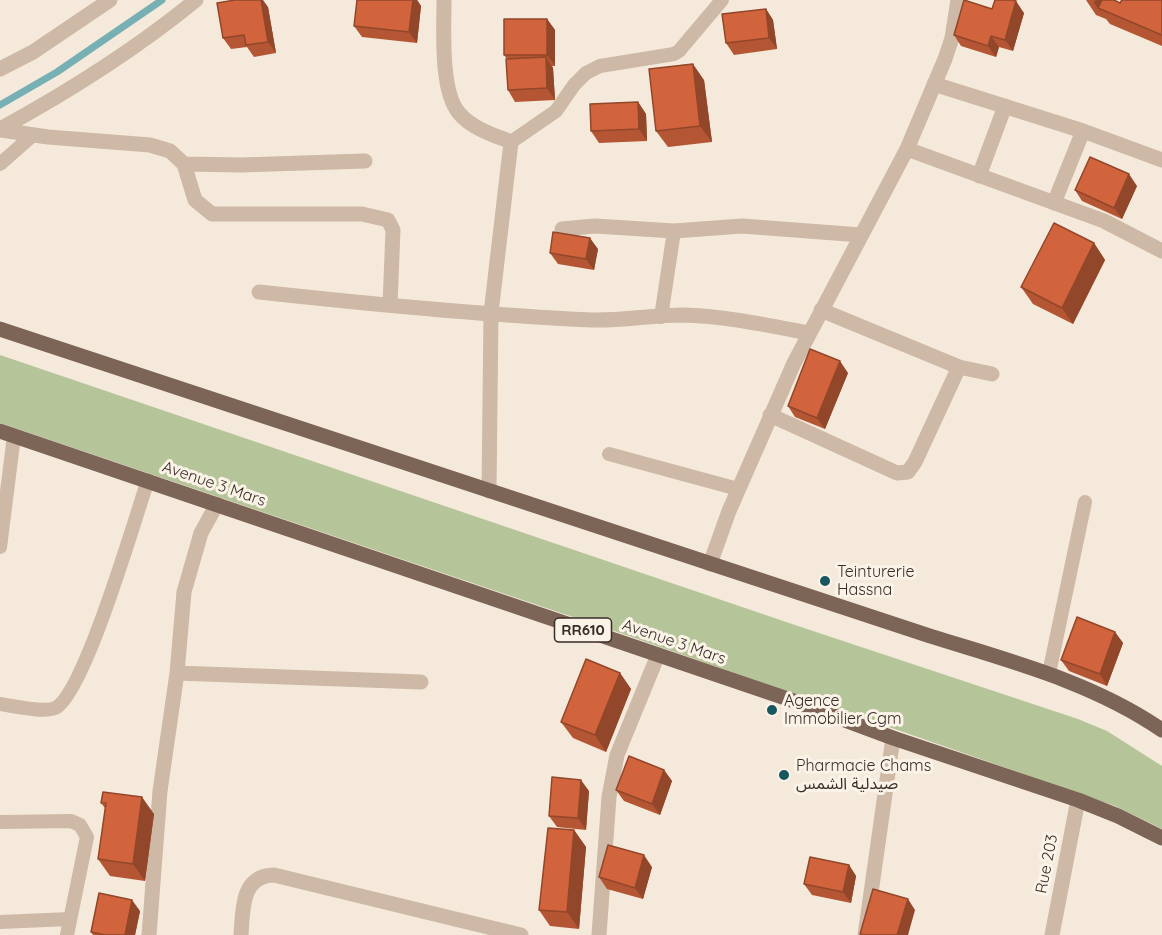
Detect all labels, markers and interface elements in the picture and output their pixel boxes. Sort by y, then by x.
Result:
street label: Avenue 3 Mars [160,457,268,511]
place label: Teinturerie Hassna [837,562,914,600]
marker: Teinturerie Hassna [818,574,832,588]
street label: Avenue 3 Mars [620,615,728,669]
road number: RR610 [554,618,612,642]
place label: Agence Immobilier Cgm [784,691,902,729]
marker: Agence Immobilier Cgm [765,703,779,717]
place label: Pharmacie Chams صيدلية الشمس [796,756,931,794]
marker: Pharmacie Chams صيدلية الشمس [777,768,791,782]
street label: Rue 203 [1032,833,1062,895]

